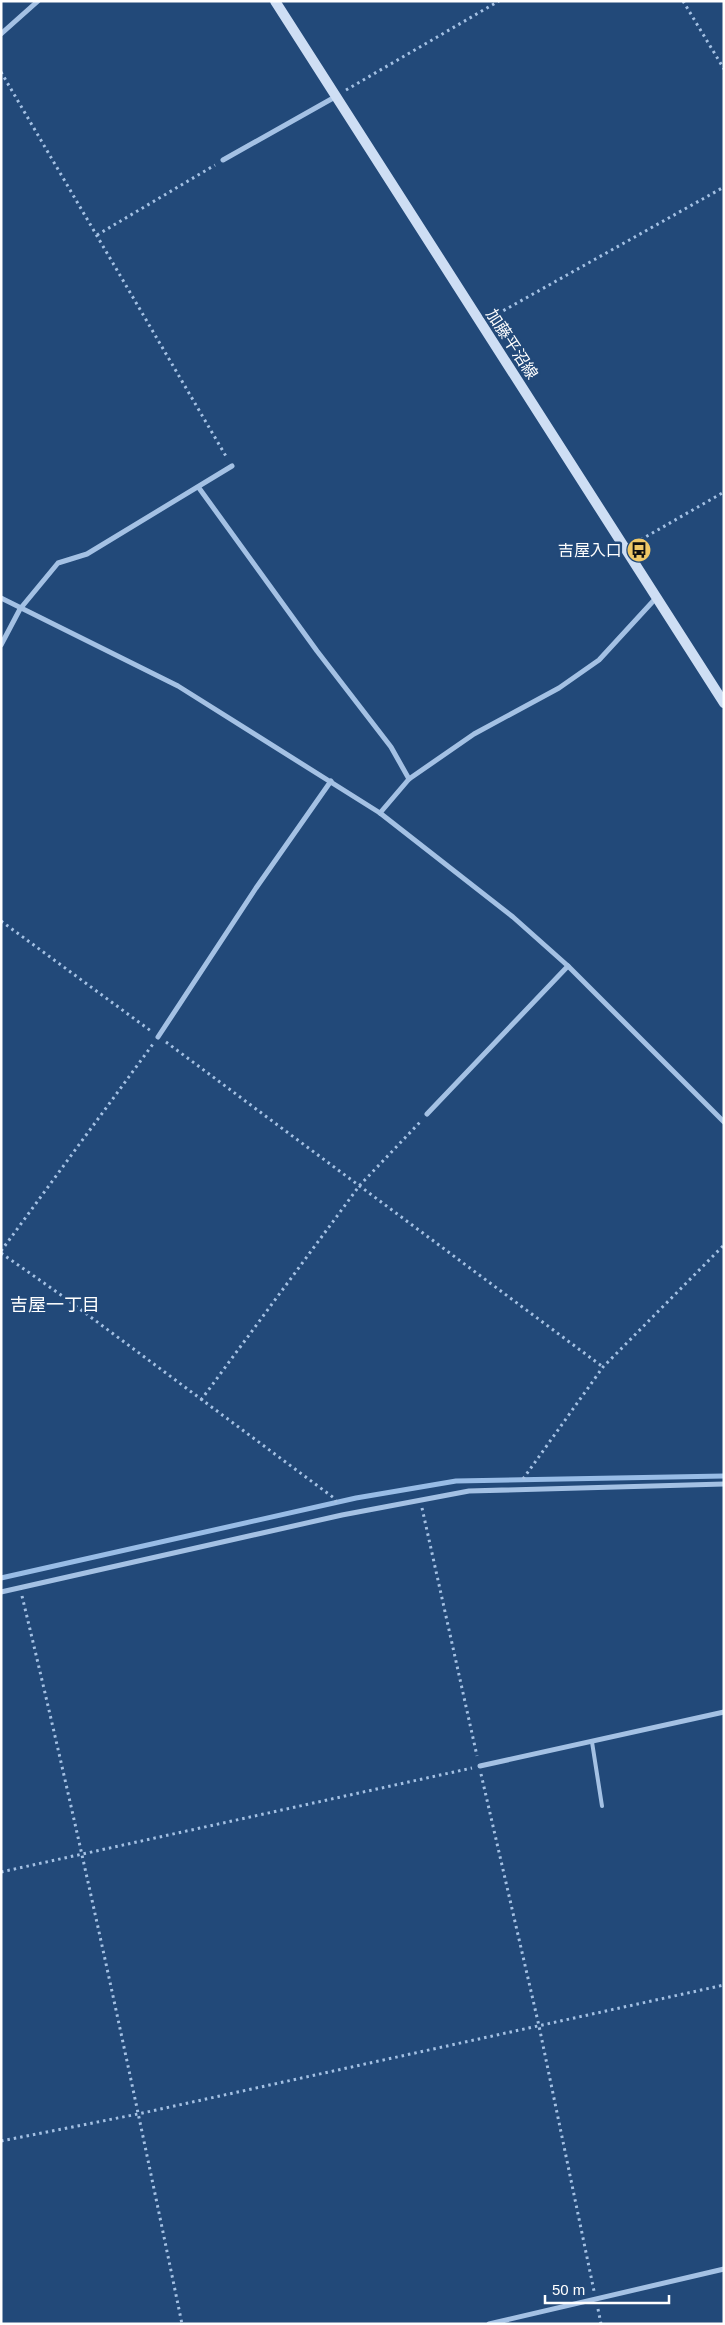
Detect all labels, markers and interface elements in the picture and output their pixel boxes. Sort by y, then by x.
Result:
street label: 加藤平沼線 [483,306,541,382]
bus stop icon: 吉屋入口 [626,537,652,563]
place label: 吉屋入口 [558,542,622,559]
district label: 吉屋一丁目 [10,1295,100,1315]
scale bar [545,2272,669,2304]
text: 50 m [552,2281,585,2298]

